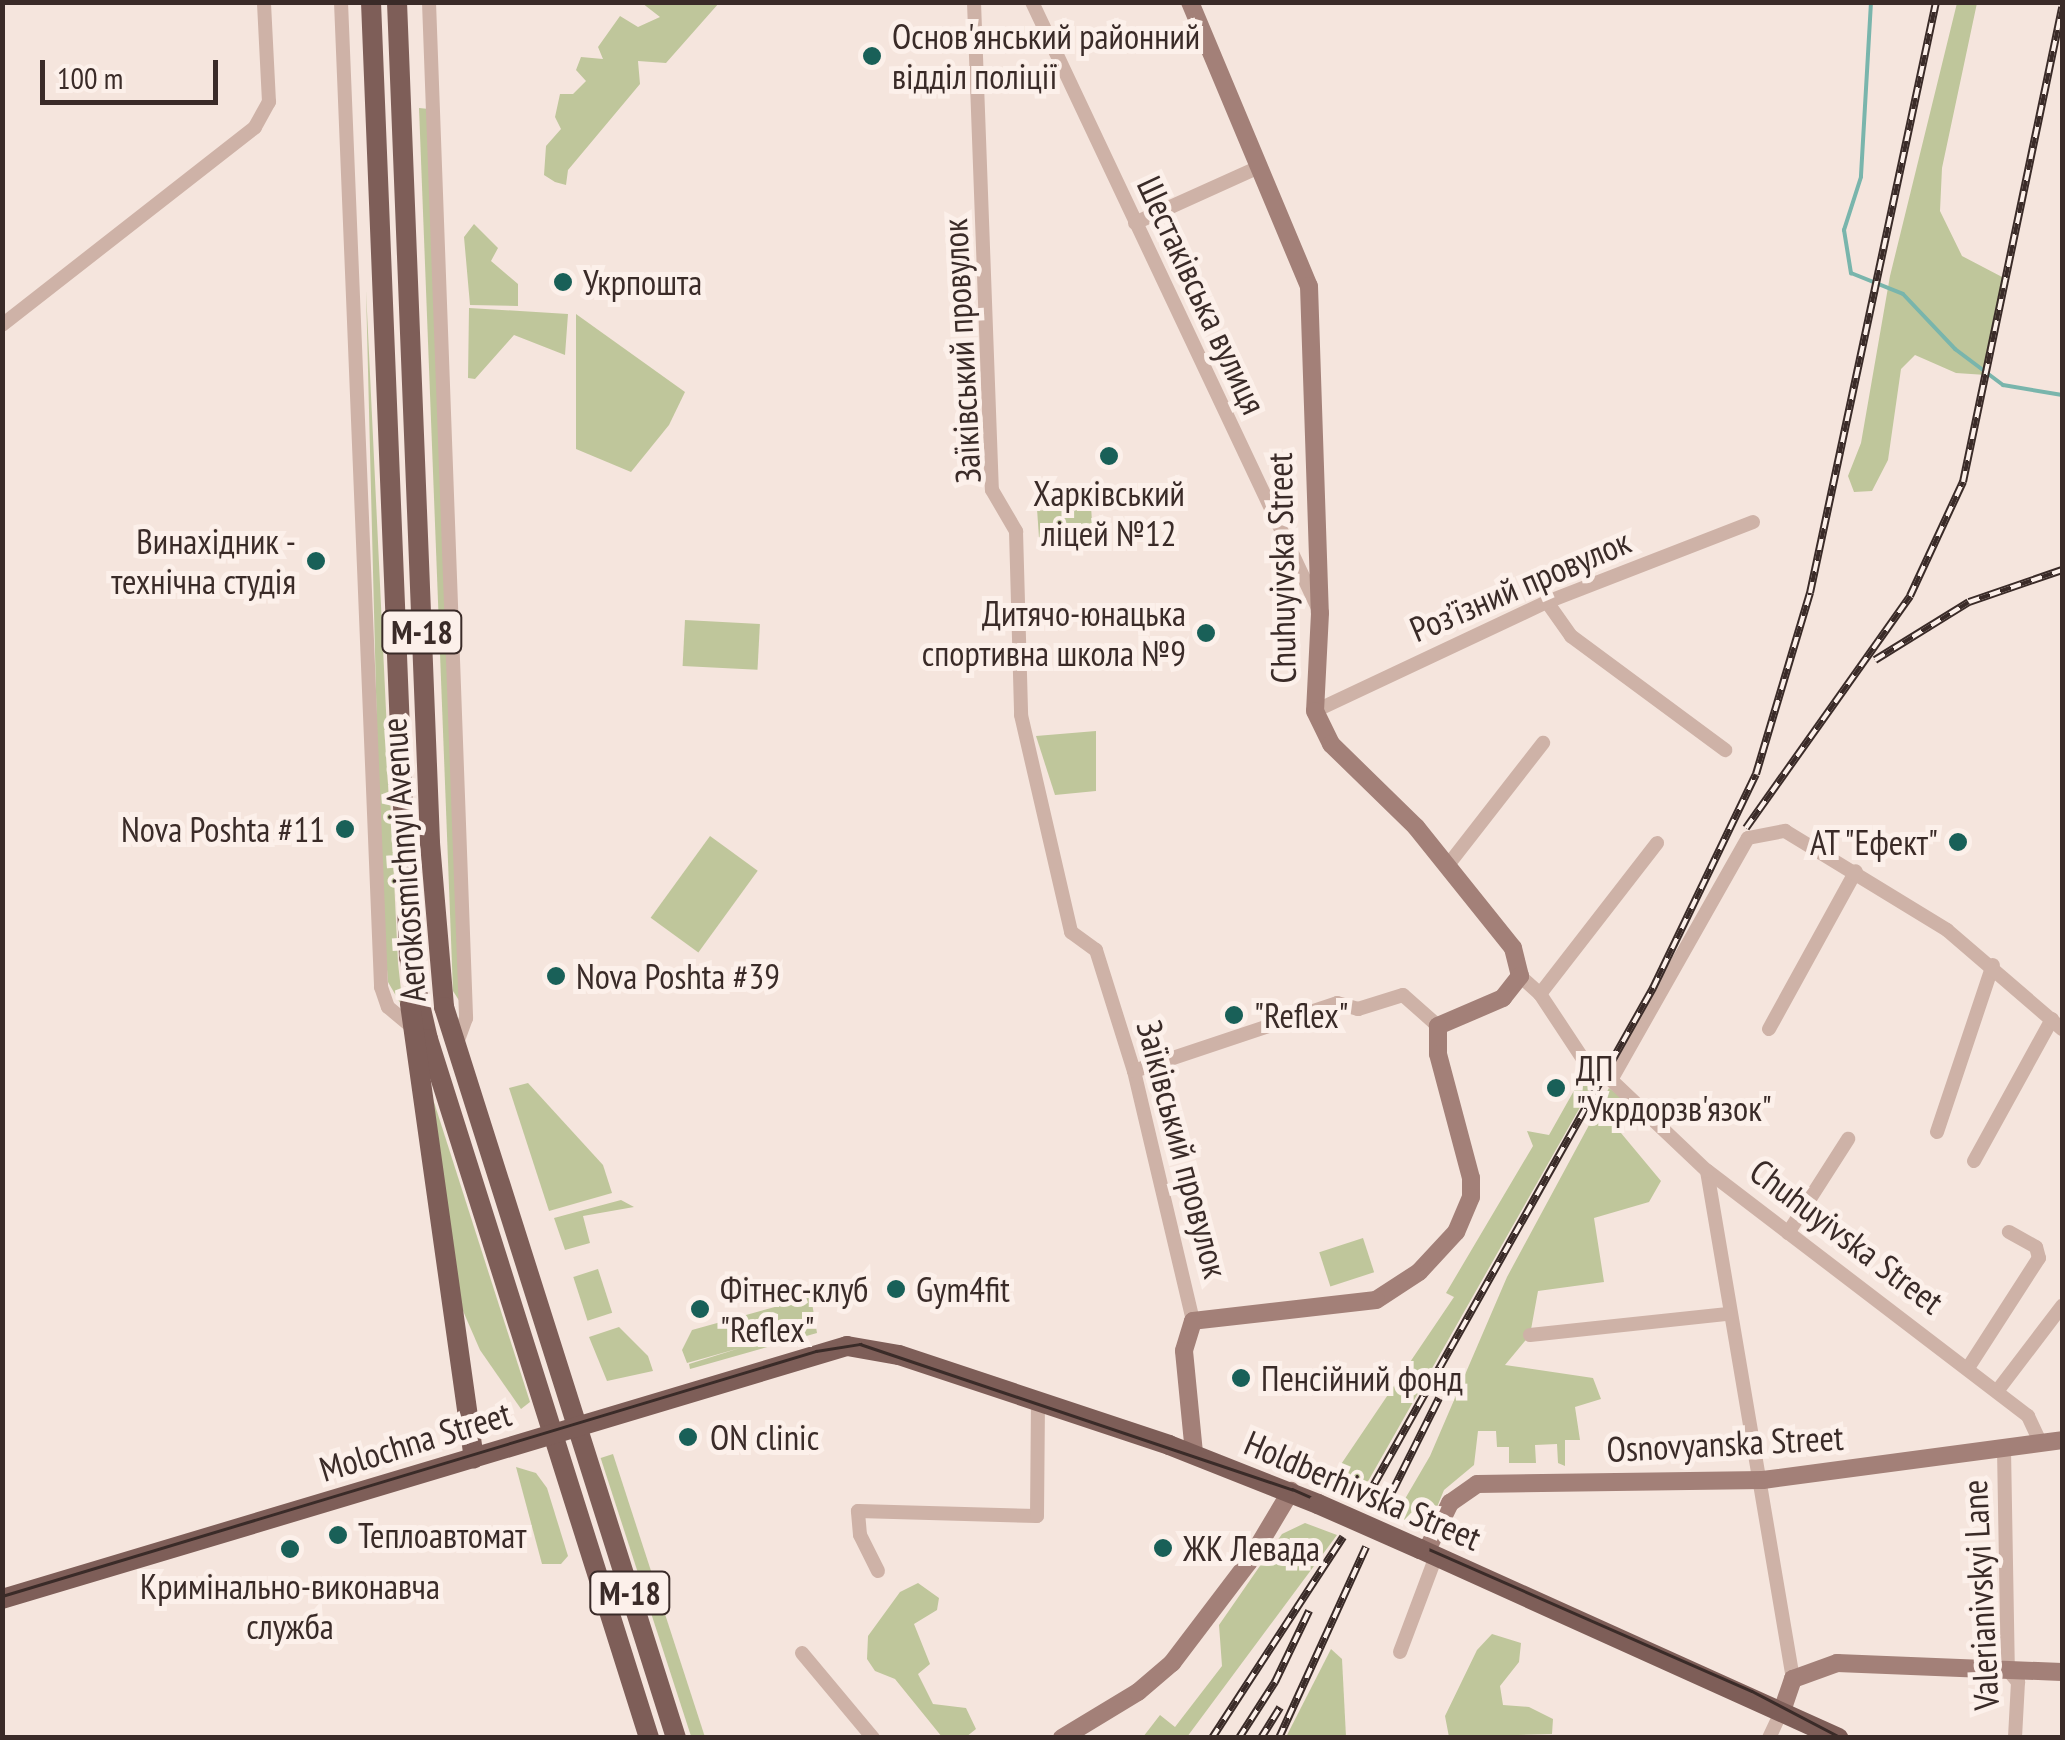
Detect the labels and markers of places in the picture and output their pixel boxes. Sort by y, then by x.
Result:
place label: Основ'янський районний відділ поліції [892,15,1200,97]
marker: Основ'янський районний відділ поліції [861,45,883,67]
place label: Укрпошта [583,261,702,303]
marker: Укрпошта [552,271,574,293]
marker: Харківський ліцей №12 [1098,445,1120,467]
place label: Харківський ліцей №12 [1033,472,1185,554]
place label: Винахідник - технічна студія [111,520,296,602]
marker: Винахідник - технічна студія [305,550,327,572]
place label: Дитячо-юнацька спортивна школа №9 [922,592,1186,674]
marker: Дитячо-юнацька спортивна школа №9 [1195,622,1217,644]
place label: Nova Poshta #11 [121,808,325,850]
marker: Nova Poshta #11 [334,818,356,840]
place label: АТ "Ефект" [1807,821,1938,863]
marker: АТ "Ефект" [1947,831,1969,853]
place label: Nova Poshta #39 [576,955,780,997]
marker: Nova Poshta #39 [545,965,567,987]
place label: "Reflex" [1254,994,1349,1036]
marker: "Reflex" [1223,1004,1245,1026]
place label: ДП "Укрдорзв'язок" [1576,1047,1772,1129]
marker: ДП "Укрдорзв'язок" [1545,1077,1567,1099]
place label: Фітнес-клуб "Reflex" [720,1268,868,1350]
place label: Gym4fit [916,1268,1010,1310]
marker: Gym4fit [885,1278,907,1300]
marker: Фітнес-клуб "Reflex" [689,1298,711,1320]
place label: Пенсійний фонд [1261,1357,1463,1399]
marker: Пенсійний фонд [1230,1367,1252,1389]
place label: ON clinic [710,1416,819,1458]
marker: ON clinic [675,1424,701,1450]
place label: Теплоавтомат [358,1514,526,1556]
marker: Теплоавтомат [327,1524,349,1546]
place label: ЖК Левада [1183,1527,1320,1569]
marker: ЖК Левада [1152,1537,1174,1559]
marker: Кримінально-виконавча служба [279,1538,301,1560]
place label: Кримінально-виконавча служба [140,1565,440,1647]

